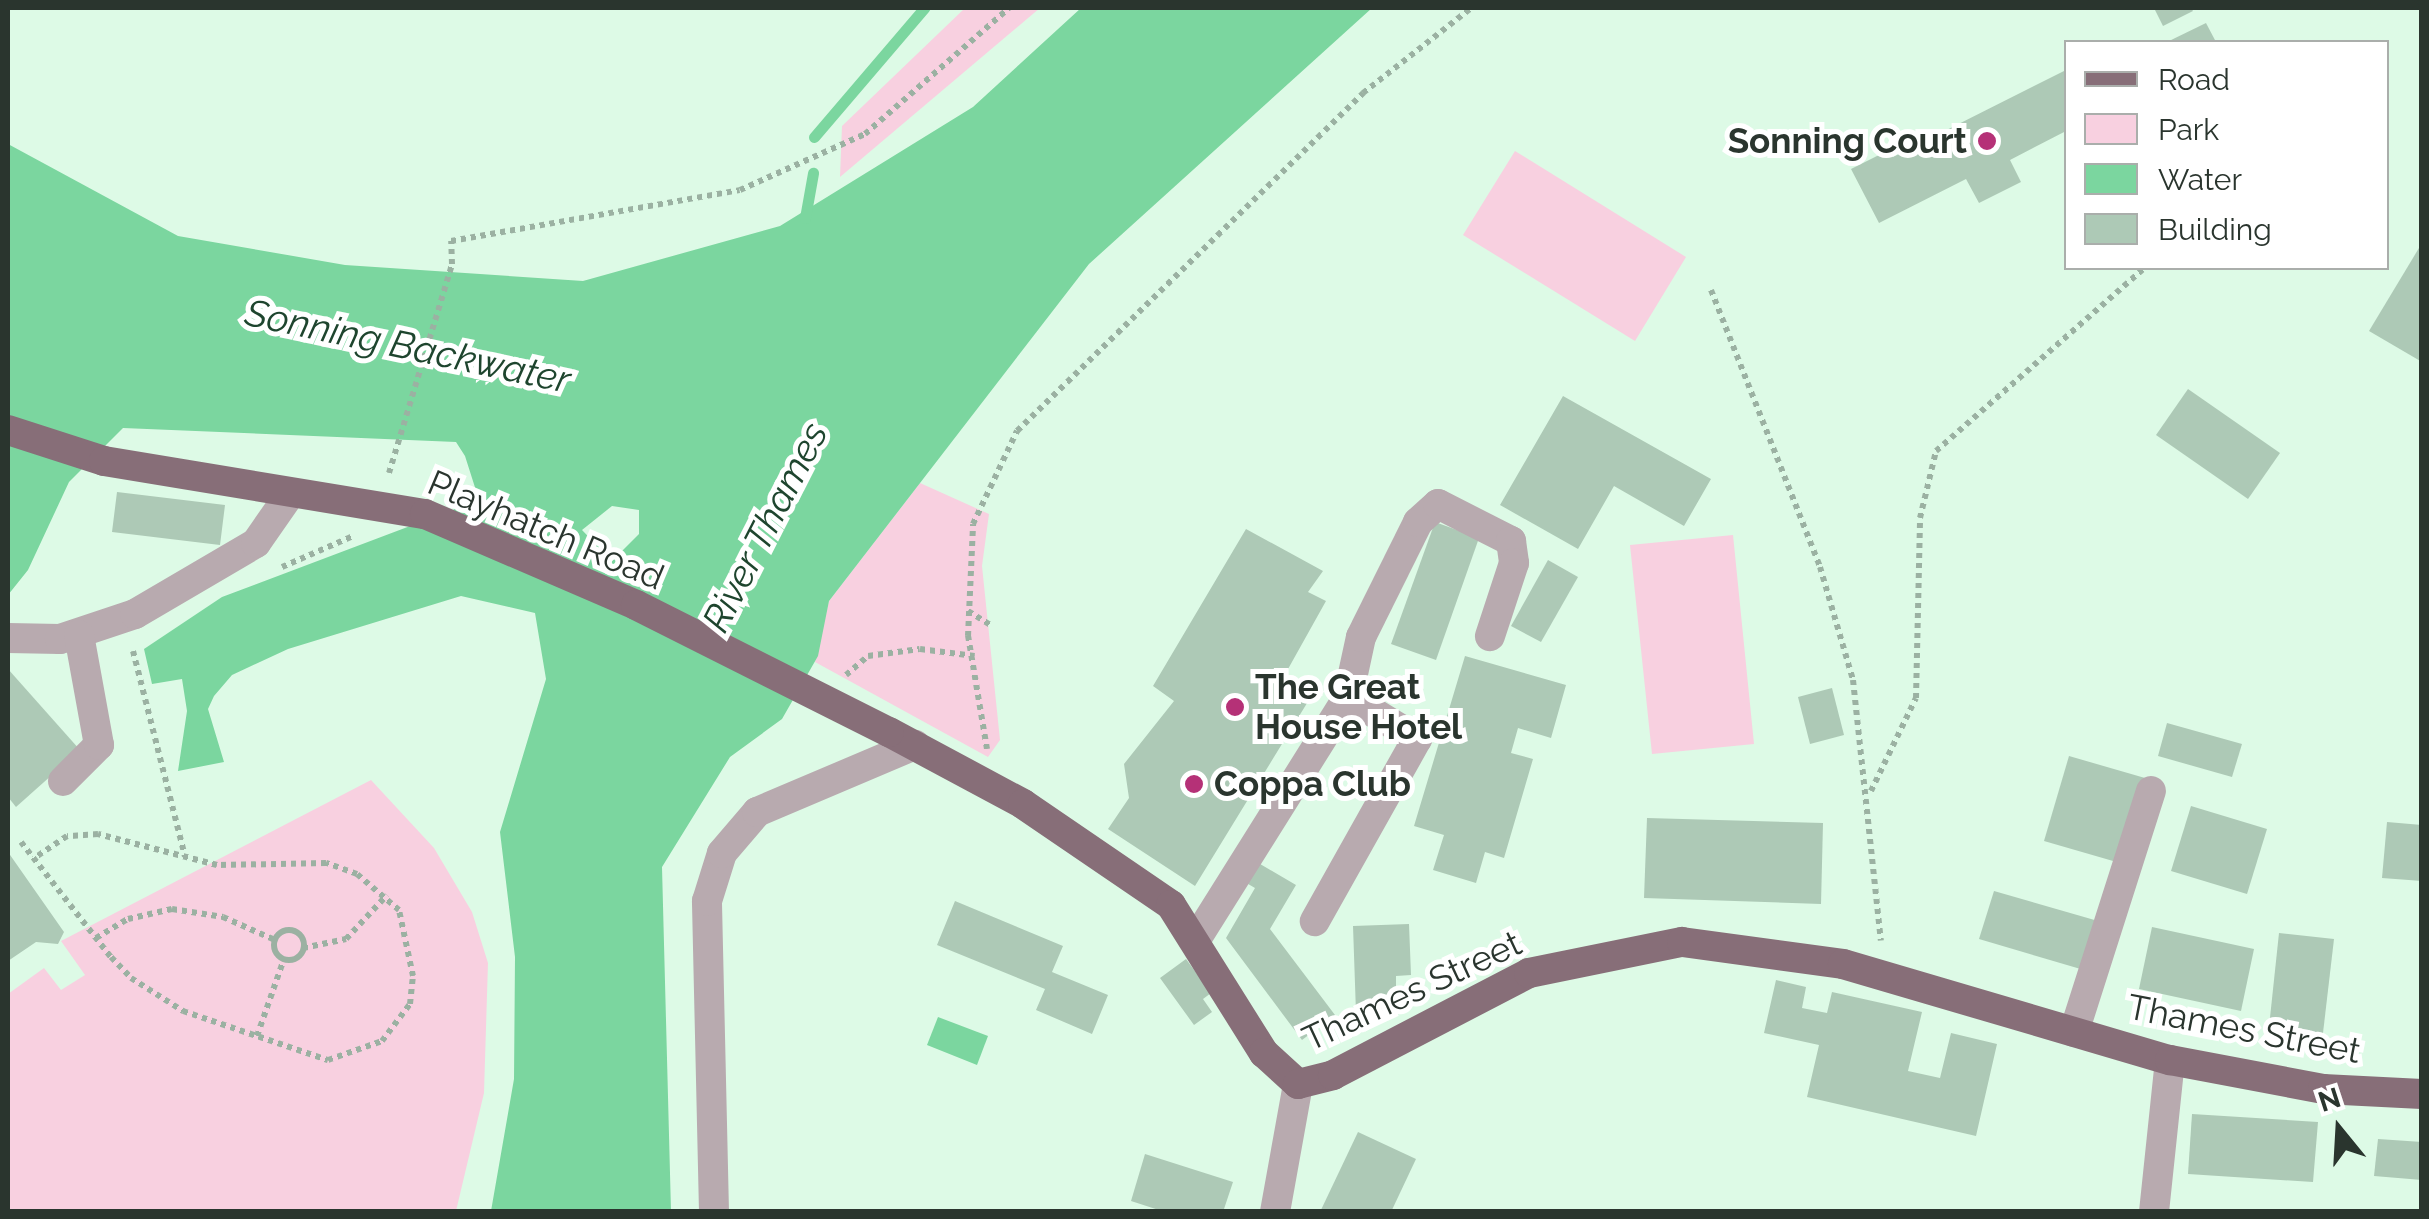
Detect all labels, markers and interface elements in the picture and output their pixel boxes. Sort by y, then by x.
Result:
legend [2064,40,2389,270]
text: Road [2158,62,2230,97]
text: Park [2158,112,2219,147]
place label: Sonning Court [1728,120,1967,162]
marker: Sonning Court [1976,130,1998,152]
text: Water [2158,162,2242,197]
text: Building [2158,212,2272,247]
water label: Sonning Backwater [241,289,575,403]
water label: River Thames [692,414,838,640]
street label: Playhatch Road [422,461,670,599]
place label: The Great House Hotel [1255,666,1462,748]
marker: The Great House Hotel [1224,696,1246,718]
place label: Coppa Club [1214,763,1411,805]
marker: Coppa Club [1183,773,1205,795]
street label: Thames Street [1296,922,1528,1060]
street label: Thames Street [2124,986,2364,1072]
north arrow [2289,1079,2389,1179]
text: N [2314,1081,2345,1119]

